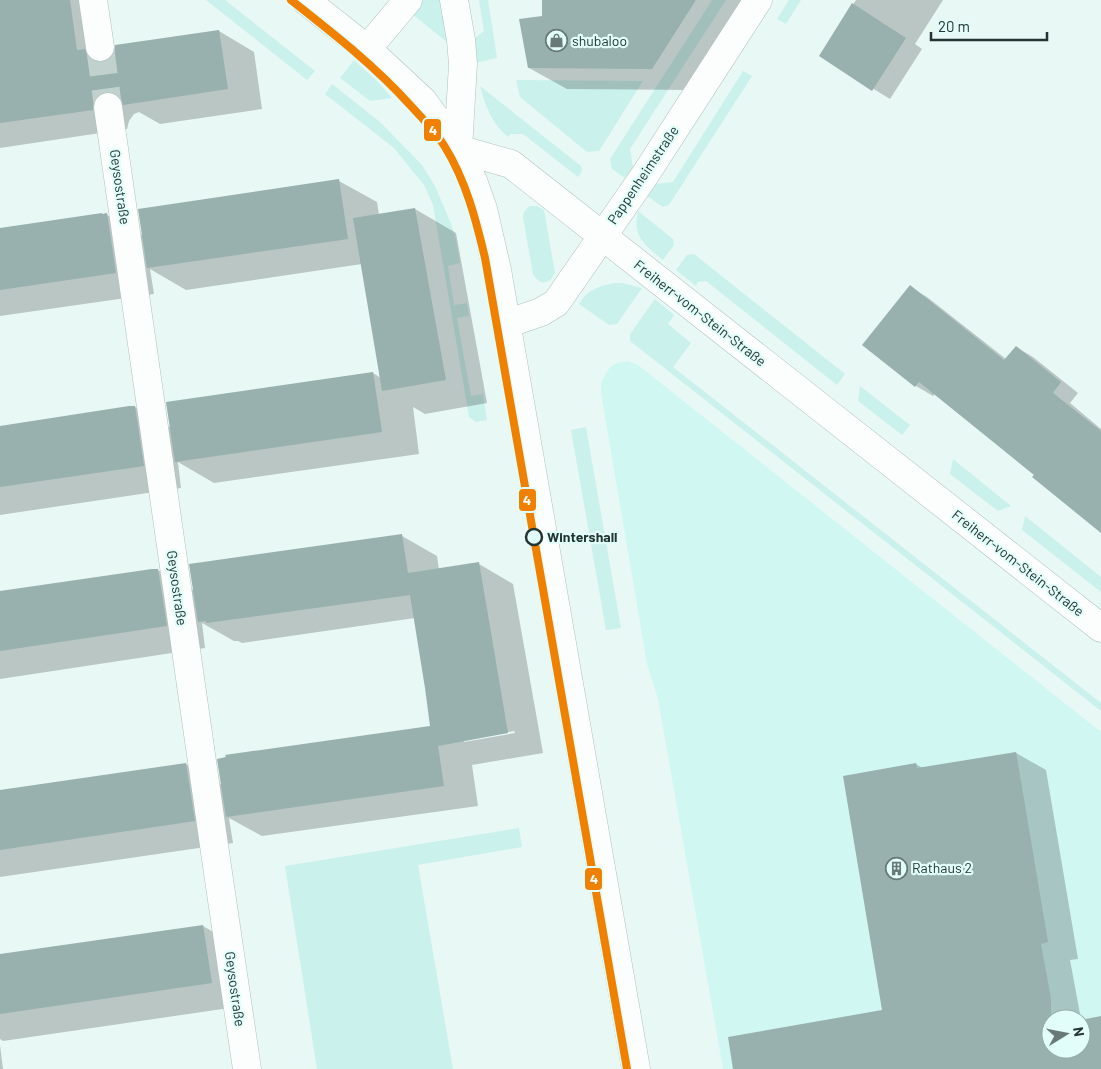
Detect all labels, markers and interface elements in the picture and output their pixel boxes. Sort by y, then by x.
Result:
scale bar [931,10,1047,42]
text: 20 m [938,17,970,35]
shop icon: shubaloo [544,29,568,53]
place label: shubaloo [572,32,627,49]
line badge: 4 [423,118,442,142]
text: 4 [429,121,437,138]
street label: Pappenheimstraße [603,122,682,227]
street label: Geysostraße [107,148,134,226]
street label: Freiherr-vom-Stein-Straße [631,256,770,369]
line badge: 4 [518,488,537,512]
text: 4 [523,491,531,508]
street label: Freiherr-vom-Stein-Straße [949,506,1088,619]
marker: Wintershall [525,528,543,546]
place label: Wintershall [547,528,618,545]
street label: Geysostraße [164,549,191,627]
building icon: Rathaus 2 [884,856,908,880]
place label: Rathaus 2 [912,859,972,876]
line badge: 4 [584,867,603,891]
text: 4 [590,870,598,887]
street label: Geysostraße [222,950,249,1028]
north arrow [1041,1009,1091,1059]
text: N [1070,1026,1088,1038]

